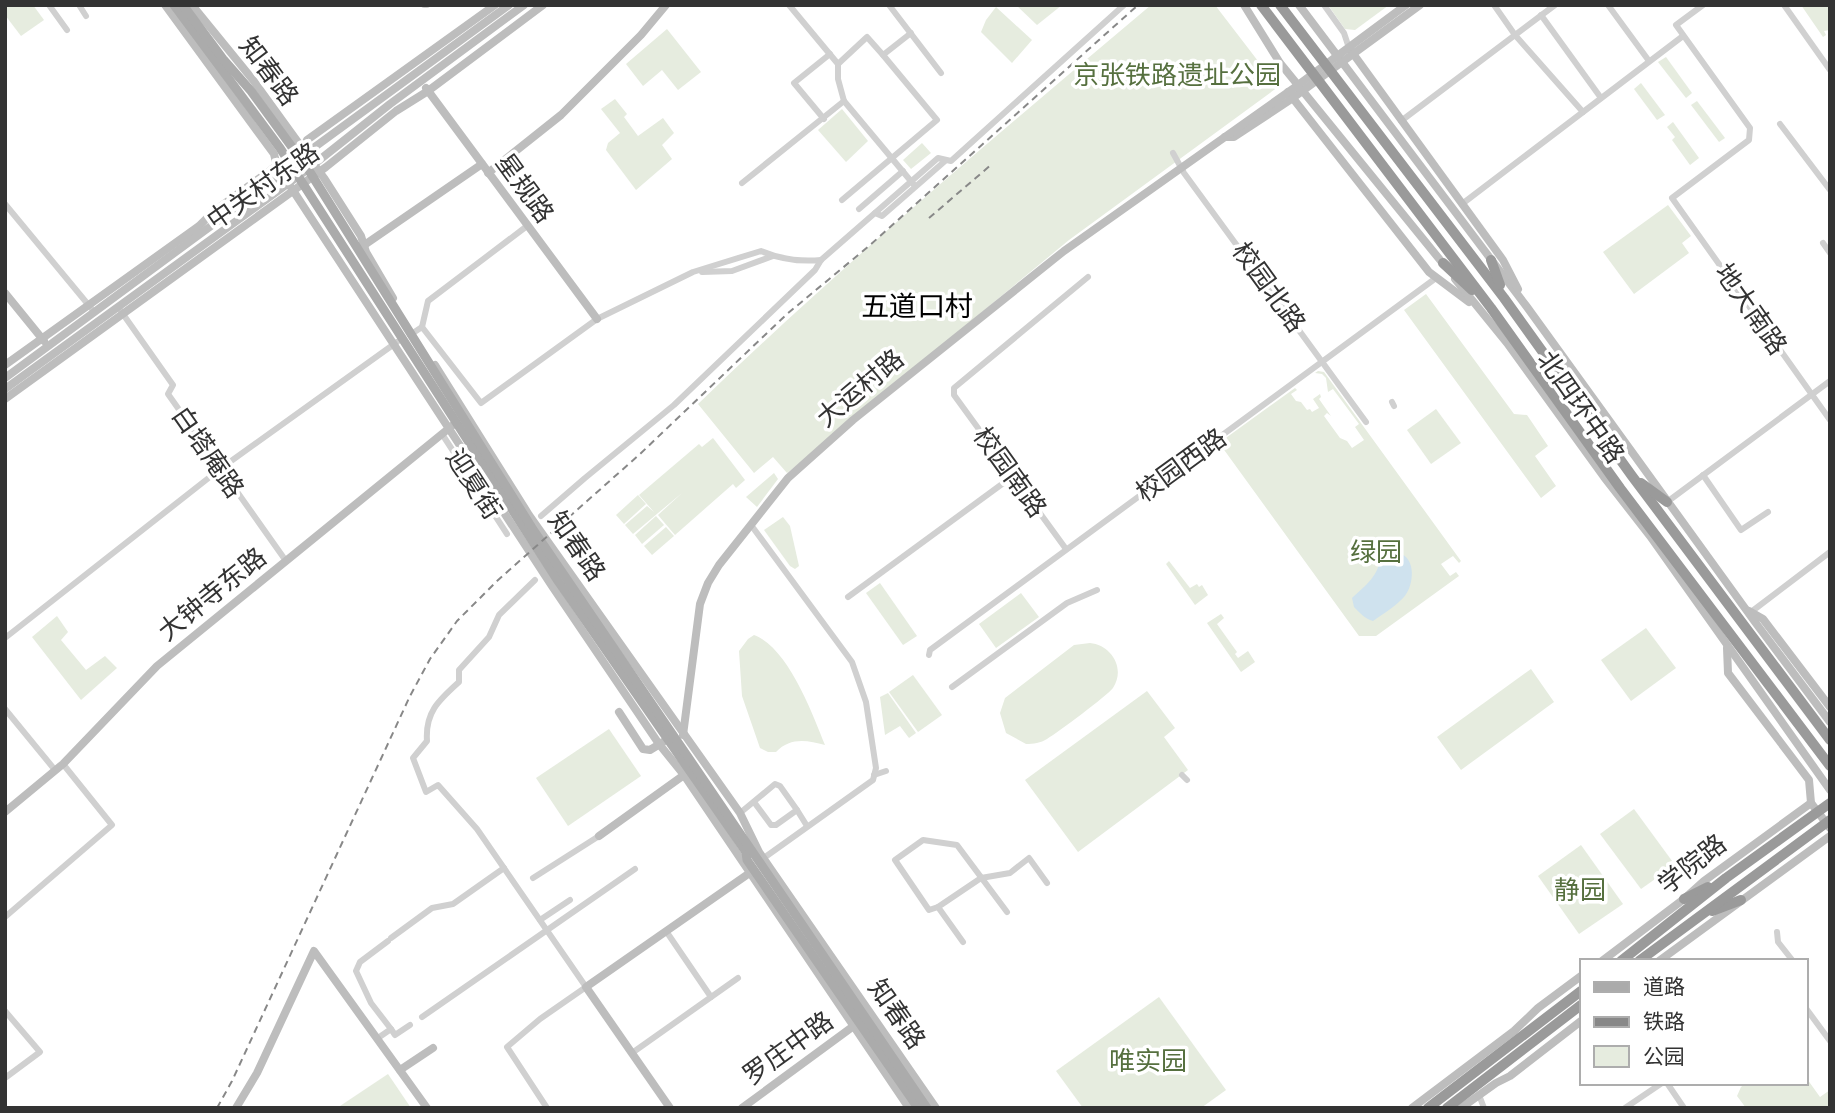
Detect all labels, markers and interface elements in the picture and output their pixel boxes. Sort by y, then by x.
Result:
street label: 知春路 [234,30,306,111]
park label: 京张铁路遗址公园 [1073,58,1281,89]
street label: 中关村东路 [200,135,324,235]
street label: 星规路 [491,146,562,228]
street label: 校园北路 [1227,235,1313,337]
street label: 地大南路 [1710,257,1795,360]
district label: 五道口村 [861,288,973,322]
street label: 大运村路 [809,342,909,432]
street label: 北四环中路 [1532,344,1632,468]
street label: 白塔庵路 [167,400,252,503]
street label: 校园南路 [968,420,1054,522]
street label: 校园西路 [1129,421,1231,507]
street label: 迎夏街 [441,442,510,524]
street label: 知春路 [543,504,613,586]
park label: 绿园 [1350,535,1402,566]
street label: 大钟寺东路 [151,540,271,646]
street label: 学院路 [1651,827,1731,899]
park label: 静园 [1554,873,1606,904]
legend [1580,959,1807,1085]
street label: 知春路 [863,972,933,1054]
text: 道路 [1643,973,1685,998]
street label: 罗庄中路 [736,1004,838,1090]
text: 铁路 [1643,1008,1685,1033]
text: 公园 [1643,1043,1685,1068]
park label: 唯实园 [1109,1044,1187,1075]

